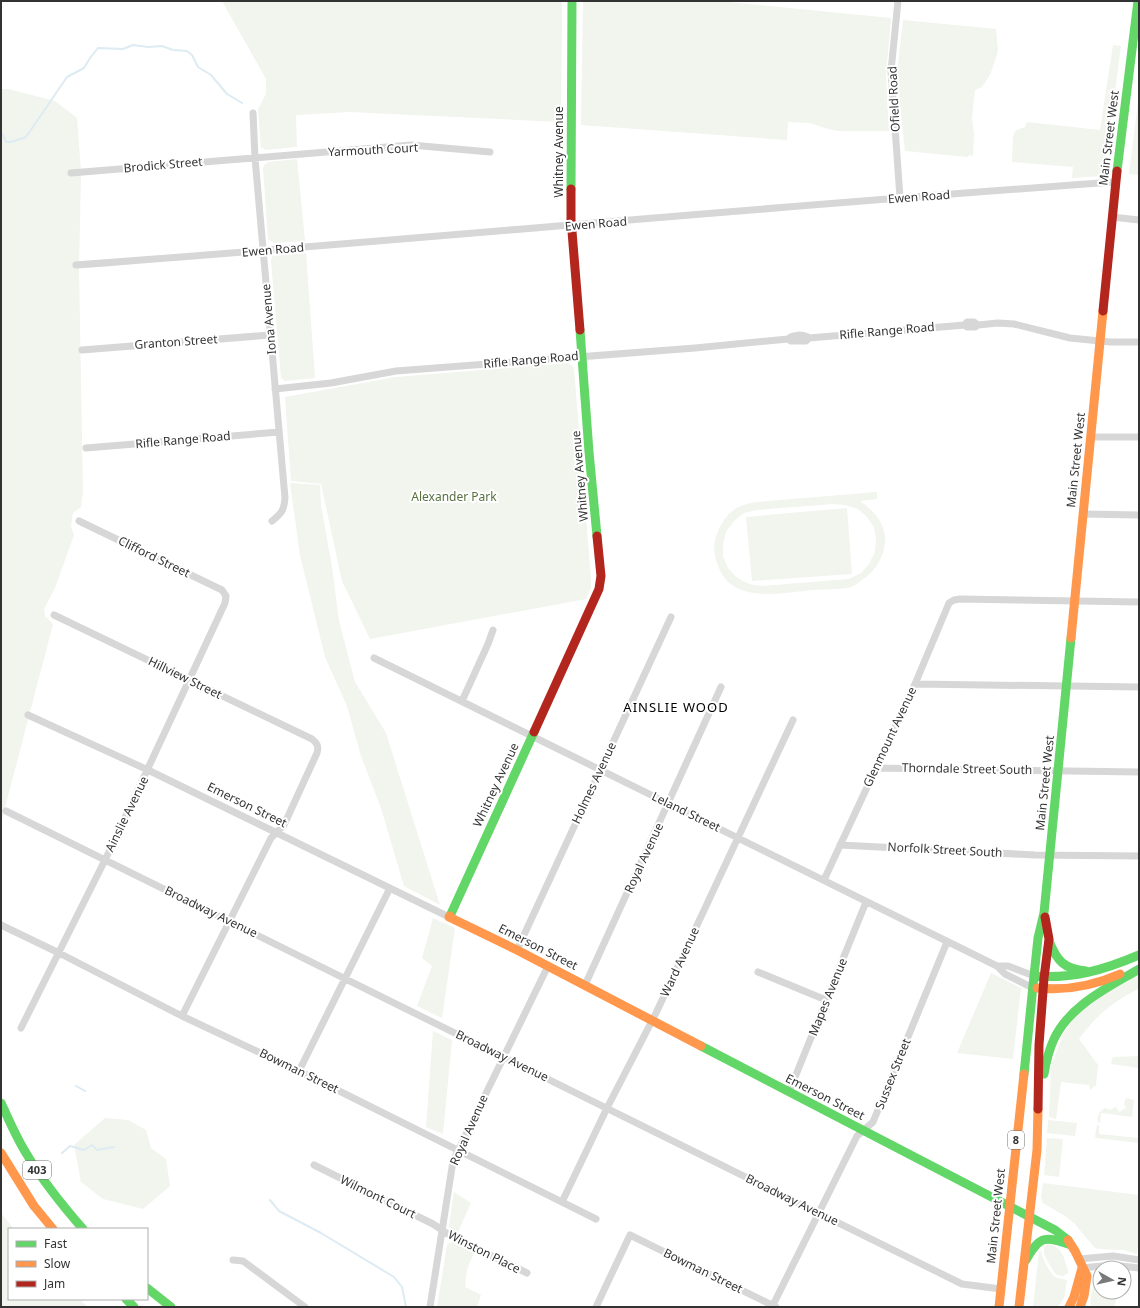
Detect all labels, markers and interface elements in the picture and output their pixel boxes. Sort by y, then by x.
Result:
street label: Ofield Road [883,66,904,132]
street label: Main Street West [1094,89,1123,186]
street label: Whitney Avenue [550,106,567,198]
street label: Yarmouth Court [327,139,419,160]
street label: Brodick Street [123,153,204,176]
street label: Ewen Road [887,186,951,207]
street label: Ewen Road [564,212,628,235]
street label: Ewen Road [241,238,305,261]
street label: Iona Avenue [257,283,280,355]
street label: Rifle Range Road [839,318,935,343]
street label: Granton Street [134,330,219,353]
street label: Rifle Range Road [483,347,579,372]
street label: Main Street West [1062,411,1089,508]
street label: Rifle Range Road [135,427,231,452]
street label: Whitney Avenue [567,430,592,522]
park label: Alexander Park [411,488,497,505]
street label: Clifford Street [115,532,194,582]
street label: Hillview Street [146,652,225,703]
street label: Glenmount Avenue [859,684,920,790]
district label: AINSLIE WOOD [623,698,729,716]
street label: Main Street West [1031,734,1058,831]
street label: Holmes Avenue [567,739,620,826]
street label: Whitney Avenue [469,740,523,830]
street label: Thorndale Street South [902,759,1032,778]
street label: Ainslie Avenue [101,773,152,854]
street label: Emerson Street [205,778,290,831]
street label: Leland Street [649,788,724,836]
street label: Royal Avenue [620,820,667,896]
street label: Norfolk Street South [887,838,1003,861]
street label: Broadway Avenue [162,882,261,942]
street label: Emerson Street [496,919,581,974]
street label: Ward Avenue [656,924,703,999]
street label: Mapes Avenue [804,955,851,1038]
street label: Broadway Avenue [453,1026,552,1086]
street label: Sussex Street [871,1035,915,1112]
street label: Bowman Street [257,1044,342,1097]
street label: Emerson Street [783,1069,868,1124]
street label: Royal Avenue [445,1092,492,1168]
road number: 8 [1008,1131,1024,1149]
road number: 403 [23,1161,51,1179]
street label: Main Street West [982,1167,1009,1264]
street label: Broadway Avenue [743,1170,842,1230]
street label: Wilmont Court [338,1171,420,1223]
street label: Winston Place [445,1226,524,1277]
legend [8,1228,148,1300]
text: Fast [44,1235,68,1252]
street label: Bowman Street [661,1244,746,1297]
text: Slow [44,1255,71,1272]
north arrow [1092,1260,1132,1300]
text: Jam [43,1275,65,1292]
text: N [1114,1276,1130,1287]

